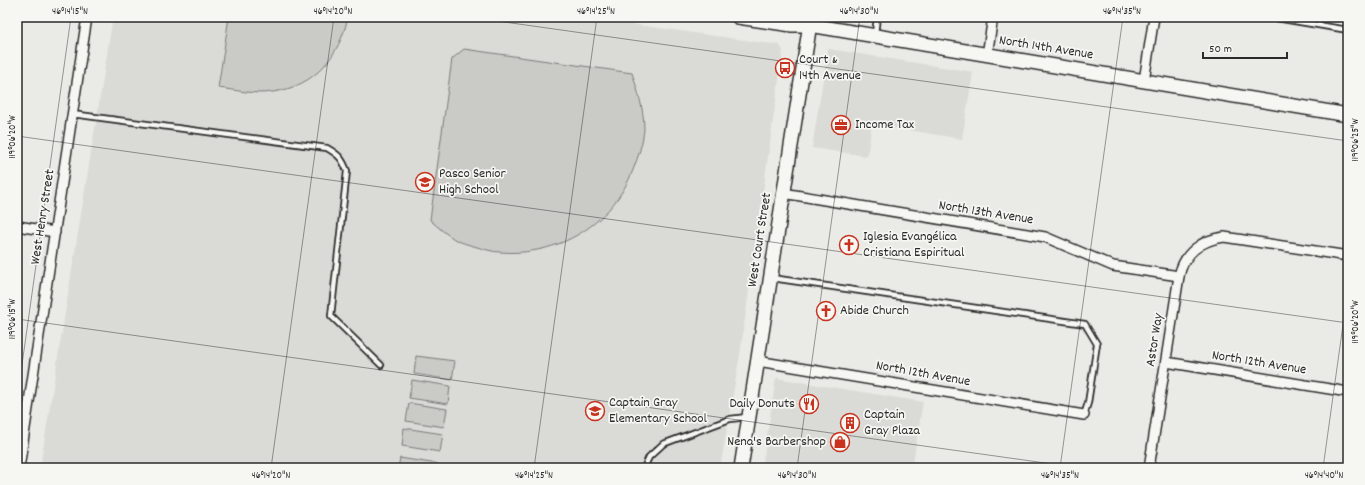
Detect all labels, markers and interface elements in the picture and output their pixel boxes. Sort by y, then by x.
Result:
text: 46°14'15"N [52,5,88,19]
text: 46°14'20"N [314,5,353,19]
text: 46°14'25"N [577,5,615,19]
text: 46°14'30"N [840,5,879,19]
text: 46°14'35"N [1103,5,1141,19]
street label: North 14th Avenue [997,31,1095,65]
scale bar [1203,34,1287,60]
text: 50 m [1209,41,1232,58]
place label: Court & 14th Avenue [799,50,861,86]
bus stop icon: Court & 14th Avenue [774,57,796,79]
office icon: Income Tax [830,114,852,136]
text: 119°06'20"W [6,115,20,159]
place label: Income Tax [855,115,914,135]
text: 119°06'25"W [1349,118,1363,161]
place label: Pasco Senior High School [439,164,506,200]
street label: West Henry Street [26,168,60,266]
school or university icon: Pasco Senior High School [414,171,436,193]
street label: West Court Street [743,191,777,289]
street label: North 13th Avenue [937,196,1035,230]
place label: Iglesia Evangélica Cristiana Espiritual [863,227,965,263]
church icon: Iglesia Evangélica Cristiana Espiritual [838,234,860,256]
text: 119°06'15"W [6,298,20,339]
church icon: Abide Church [815,300,837,322]
text: 119°06'20"W [1349,300,1363,344]
place label: Abide Church [840,301,909,321]
street label: Astor Way [1141,312,1169,368]
street label: North 12th Avenue [1210,346,1308,380]
street label: North 12th Avenue [874,356,972,392]
place label: Captain Gray Elementary School [609,393,708,429]
restaurant icon: Daily Donuts [798,393,820,415]
place label: Daily Donuts [729,394,795,414]
school or university icon: Captain Gray Elementary School [584,400,606,422]
place label: Captain Gray Plaza [864,405,920,441]
building icon: Captain Gray Plaza [839,412,861,434]
shop icon: Nena's Barbershop [829,431,851,453]
place label: Nena's Barbershop [727,432,826,452]
text: 46°14'20"N [252,469,291,483]
text: 46°14'25"N [515,469,553,483]
text: 46°14'30"N [778,469,817,483]
text: 46°14'35"N [1041,469,1079,483]
text: 46°14'40"N [1305,469,1343,483]

